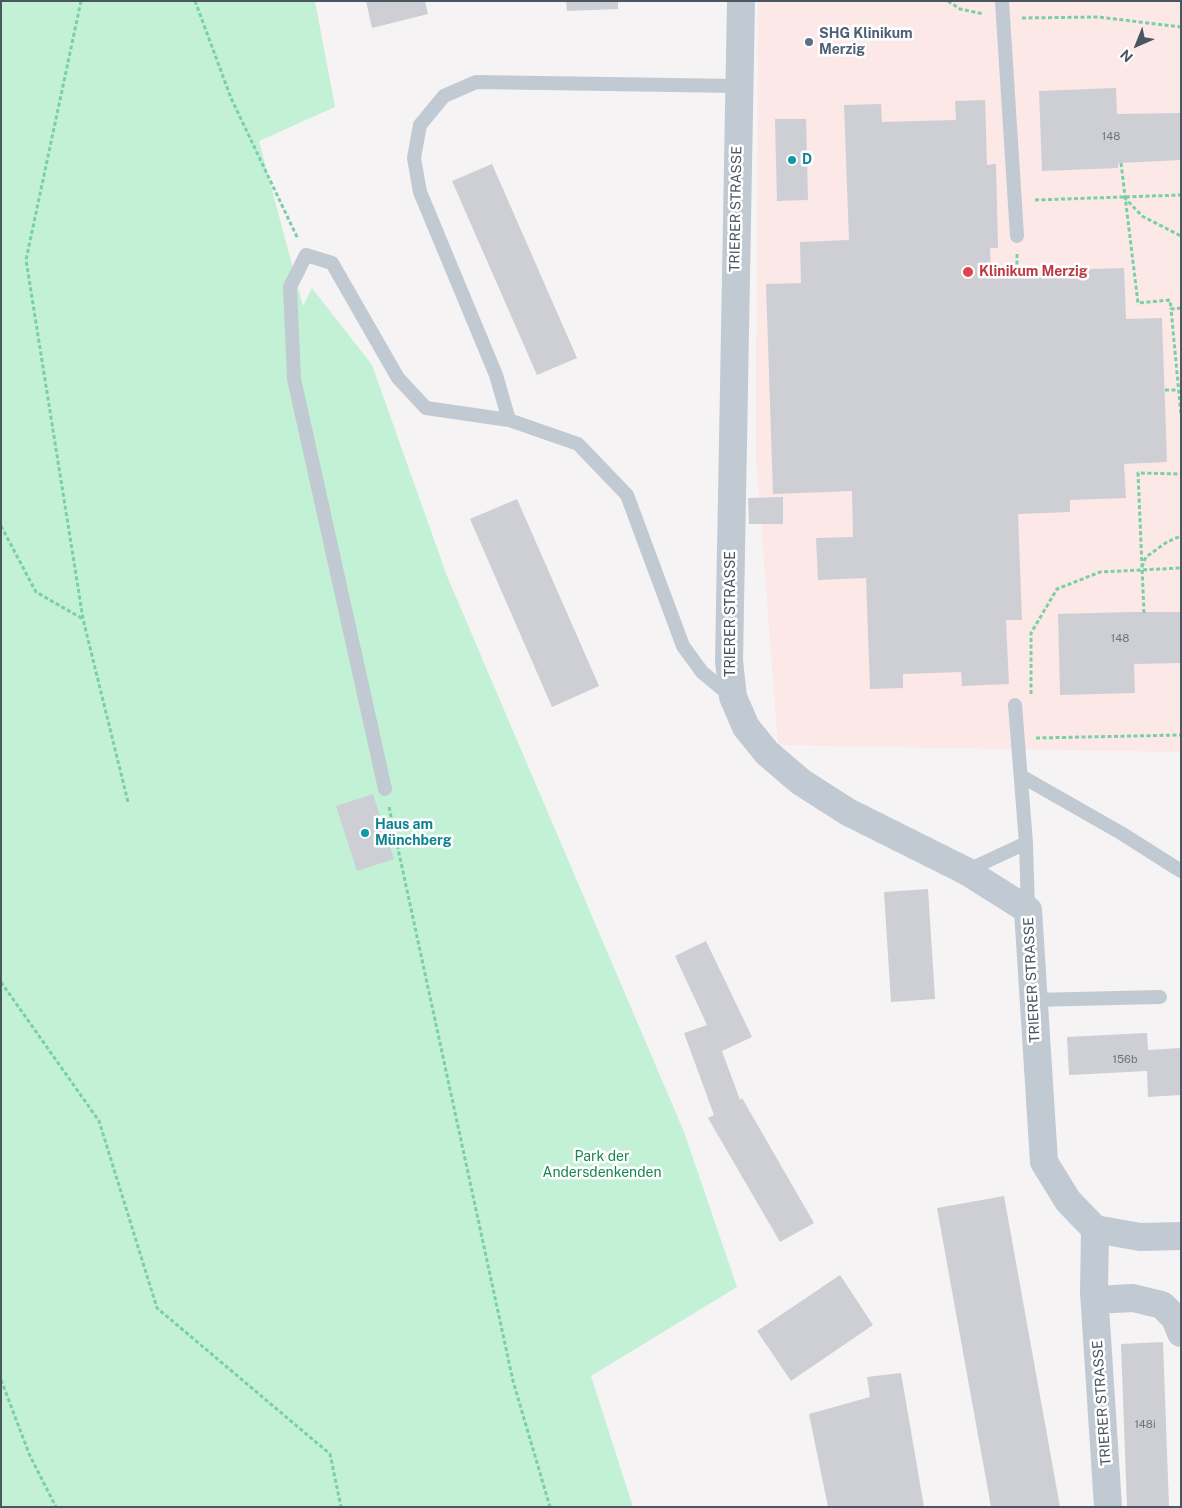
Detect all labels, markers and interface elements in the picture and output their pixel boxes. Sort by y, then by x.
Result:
north arrow [1112,20,1162,70]
place label: SHG Klinikum Merzig [819,26,913,58]
marker: SHG Klinikum Merzig [803,36,815,48]
text: N [1117,46,1136,65]
house number: 148 [1102,130,1120,144]
street label: TRIERER STRASSE [727,146,745,272]
place label: D [802,152,812,168]
marker: D [786,154,798,166]
place label: Klinikum Merzig [979,264,1087,280]
marker: Klinikum Merzig [961,265,975,279]
street label: TRIERER STRASSE [723,551,739,677]
house number: 148 [1111,632,1129,646]
place label: Haus am Münchberg [375,817,451,850]
marker: Haus am Münchberg [359,827,371,839]
street label: TRIERER STRASSE [1020,917,1044,1043]
house number: 156b [1113,1053,1137,1067]
park label: Park der Andersdenkenden [542,1149,662,1182]
street label: TRIERER STRASSE [1089,1340,1115,1466]
house number: 148i [1134,1418,1156,1432]

